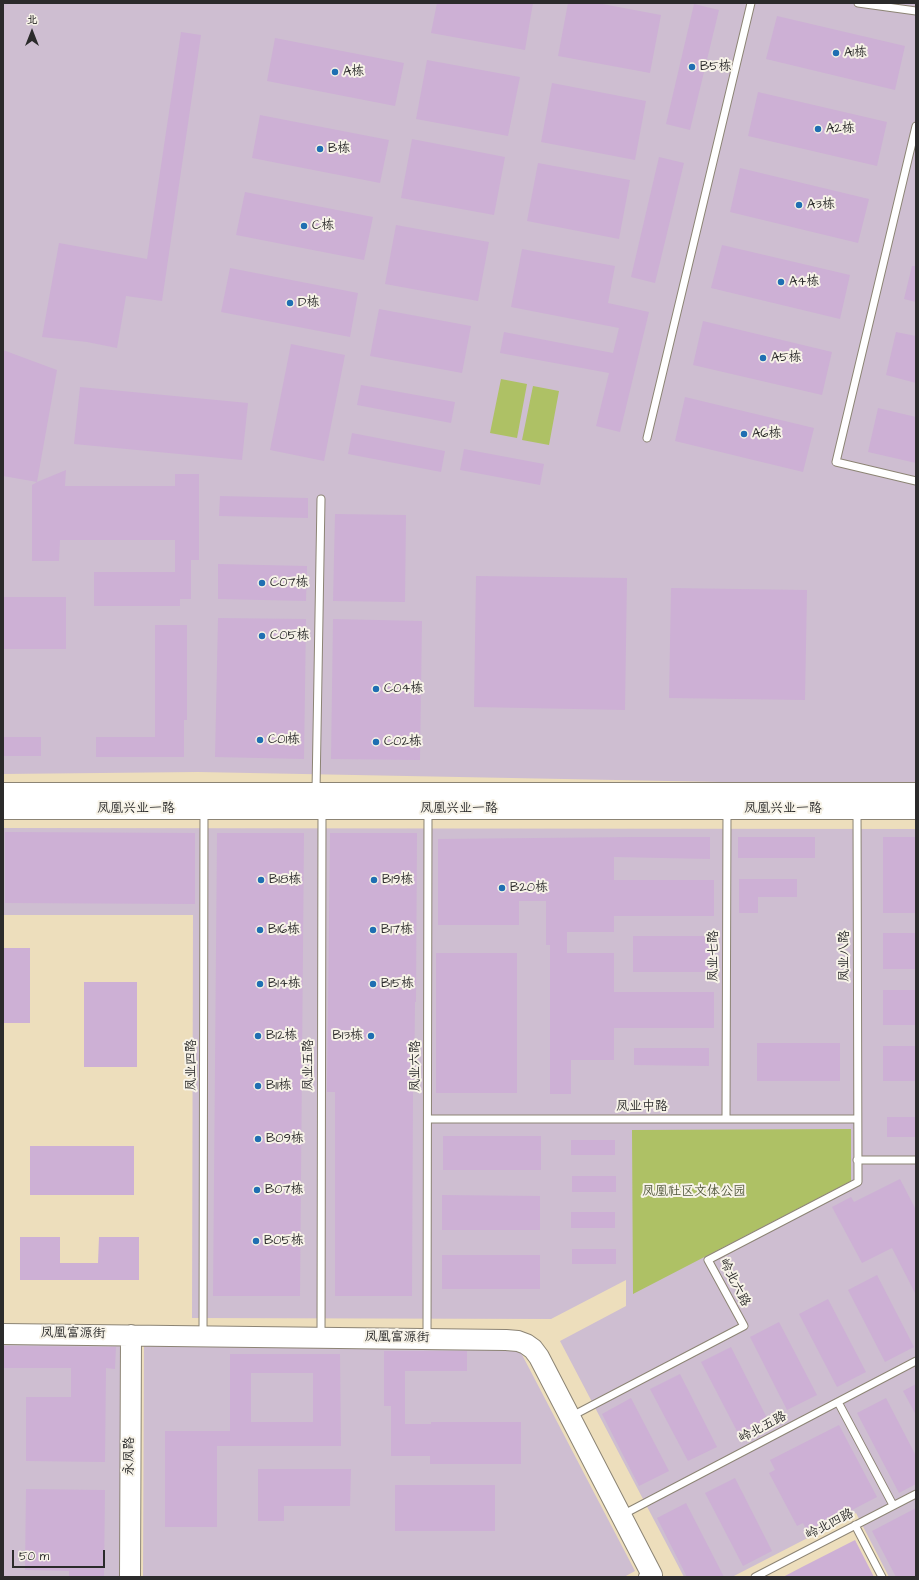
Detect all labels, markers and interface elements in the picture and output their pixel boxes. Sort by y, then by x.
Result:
north arrow [12,12,52,52]
text: 北 [27,12,38,27]
place label: A1栋 [844,45,867,61]
marker: A1栋 [831,48,841,58]
place label: B5栋 [700,59,731,75]
marker: B5栋 [687,62,697,72]
place label: A栋 [343,64,364,80]
marker: A栋 [330,67,340,77]
place label: A2栋 [826,121,855,137]
marker: A2栋 [813,124,823,134]
place label: B栋 [328,141,350,157]
marker: B栋 [315,144,325,154]
place label: A3栋 [807,197,835,213]
marker: A3栋 [794,200,804,210]
place label: C栋 [312,218,334,234]
marker: C栋 [299,221,309,231]
place label: A4栋 [789,274,819,290]
marker: A4栋 [776,277,786,287]
place label: D栋 [298,295,319,311]
marker: D栋 [285,298,295,308]
place label: A5栋 [771,350,802,366]
marker: A5栋 [758,353,768,363]
place label: A6栋 [752,426,781,442]
marker: A6栋 [739,429,749,439]
place label: C07栋 [270,575,308,591]
marker: C07栋 [257,578,267,588]
place label: C05栋 [270,628,310,644]
marker: C05栋 [257,631,267,641]
place label: C04栋 [384,681,423,697]
marker: C04栋 [371,684,381,694]
place label: C01栋 [268,732,300,748]
place label: C02栋 [384,734,422,750]
marker: C01栋 [255,735,265,745]
marker: C02栋 [371,737,381,747]
street label: 凤凰兴业一路 [97,801,175,817]
street label: 凤凰兴业一路 [420,801,498,817]
street label: 凤凰兴业一路 [744,801,822,817]
place label: B18栋 [269,872,301,888]
place label: B19栋 [382,872,413,888]
marker: B18栋 [256,875,266,885]
marker: B19栋 [369,875,379,885]
place label: B20栋 [510,880,548,896]
marker: B20栋 [497,883,507,893]
place label: B16栋 [268,922,300,938]
place label: B17栋 [381,922,413,938]
marker: B16栋 [255,925,265,935]
marker: B17栋 [368,925,378,935]
street label: 凤业七路 [706,930,722,982]
street label: 凤业八路 [837,930,853,982]
place label: B14栋 [268,976,301,992]
place label: B15栋 [381,976,414,992]
marker: B14栋 [255,979,265,989]
marker: B15栋 [368,979,378,989]
place label: B12栋 [266,1028,297,1044]
place label: B13栋 [332,1028,363,1044]
marker: B12栋 [253,1031,263,1041]
marker: B13栋 [366,1031,376,1041]
street label: 凤业四路 [184,1039,200,1091]
street label: 凤业五路 [301,1039,317,1091]
street label: 凤业六路 [408,1040,424,1092]
place label: B11栋 [266,1078,292,1094]
marker: B11栋 [253,1081,263,1091]
street label: 凤业中路 [616,1099,668,1115]
place label: B09栋 [266,1131,304,1147]
marker: B09栋 [253,1134,263,1144]
place label: B07栋 [265,1182,303,1198]
park label: 凤凰社区文体公园 [642,1184,746,1200]
marker: B07栋 [252,1185,262,1195]
place label: B05栋 [264,1233,304,1249]
marker: B05栋 [251,1236,261,1246]
street label: 岭北六路 [715,1256,753,1310]
street label: 凤凰富源街 [40,1326,106,1342]
street label: 凤凰富源街 [364,1330,430,1346]
street label: 岭北五路 [736,1409,790,1447]
street label: 永凤路 [122,1437,138,1475]
street label: 岭北四路 [803,1506,857,1544]
scale bar [14,1542,107,1568]
text: 50 m [19,1548,49,1565]

